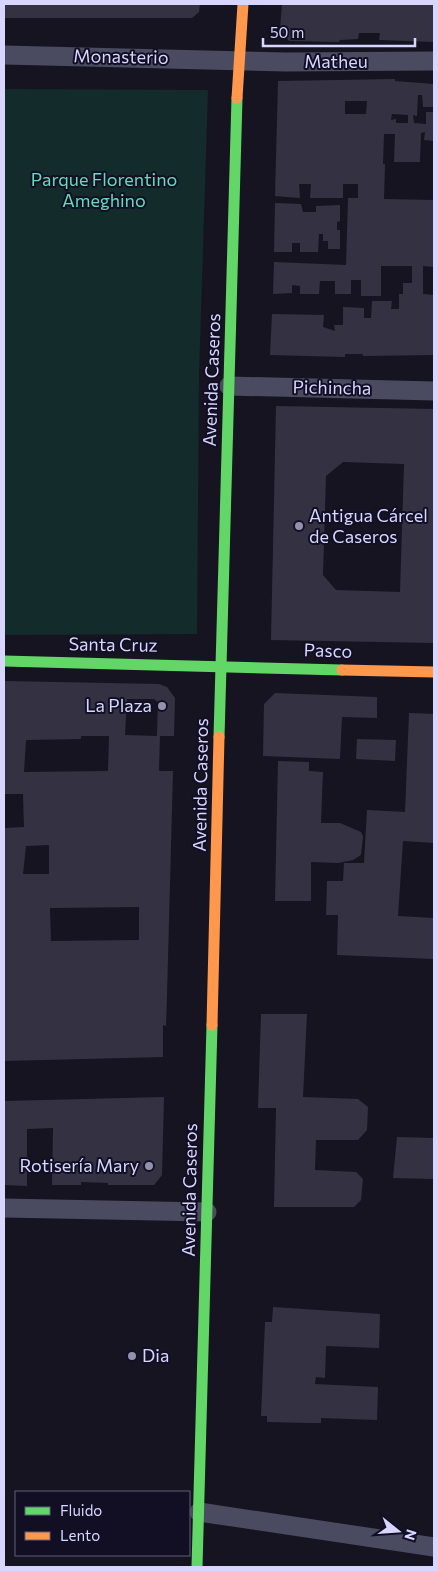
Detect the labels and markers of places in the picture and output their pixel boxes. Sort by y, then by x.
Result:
place label: Antigua Cárcel de Caseros [309,504,428,547]
marker: Antigua Cárcel de Caseros [293,520,305,532]
place label: La Plaza [85,694,152,716]
marker: La Plaza [156,700,168,712]
place label: Rotisería Mary [20,1154,139,1176]
marker: Rotisería Mary [143,1160,155,1172]
place label: Dia [142,1344,169,1366]
marker: Dia [126,1350,138,1362]

